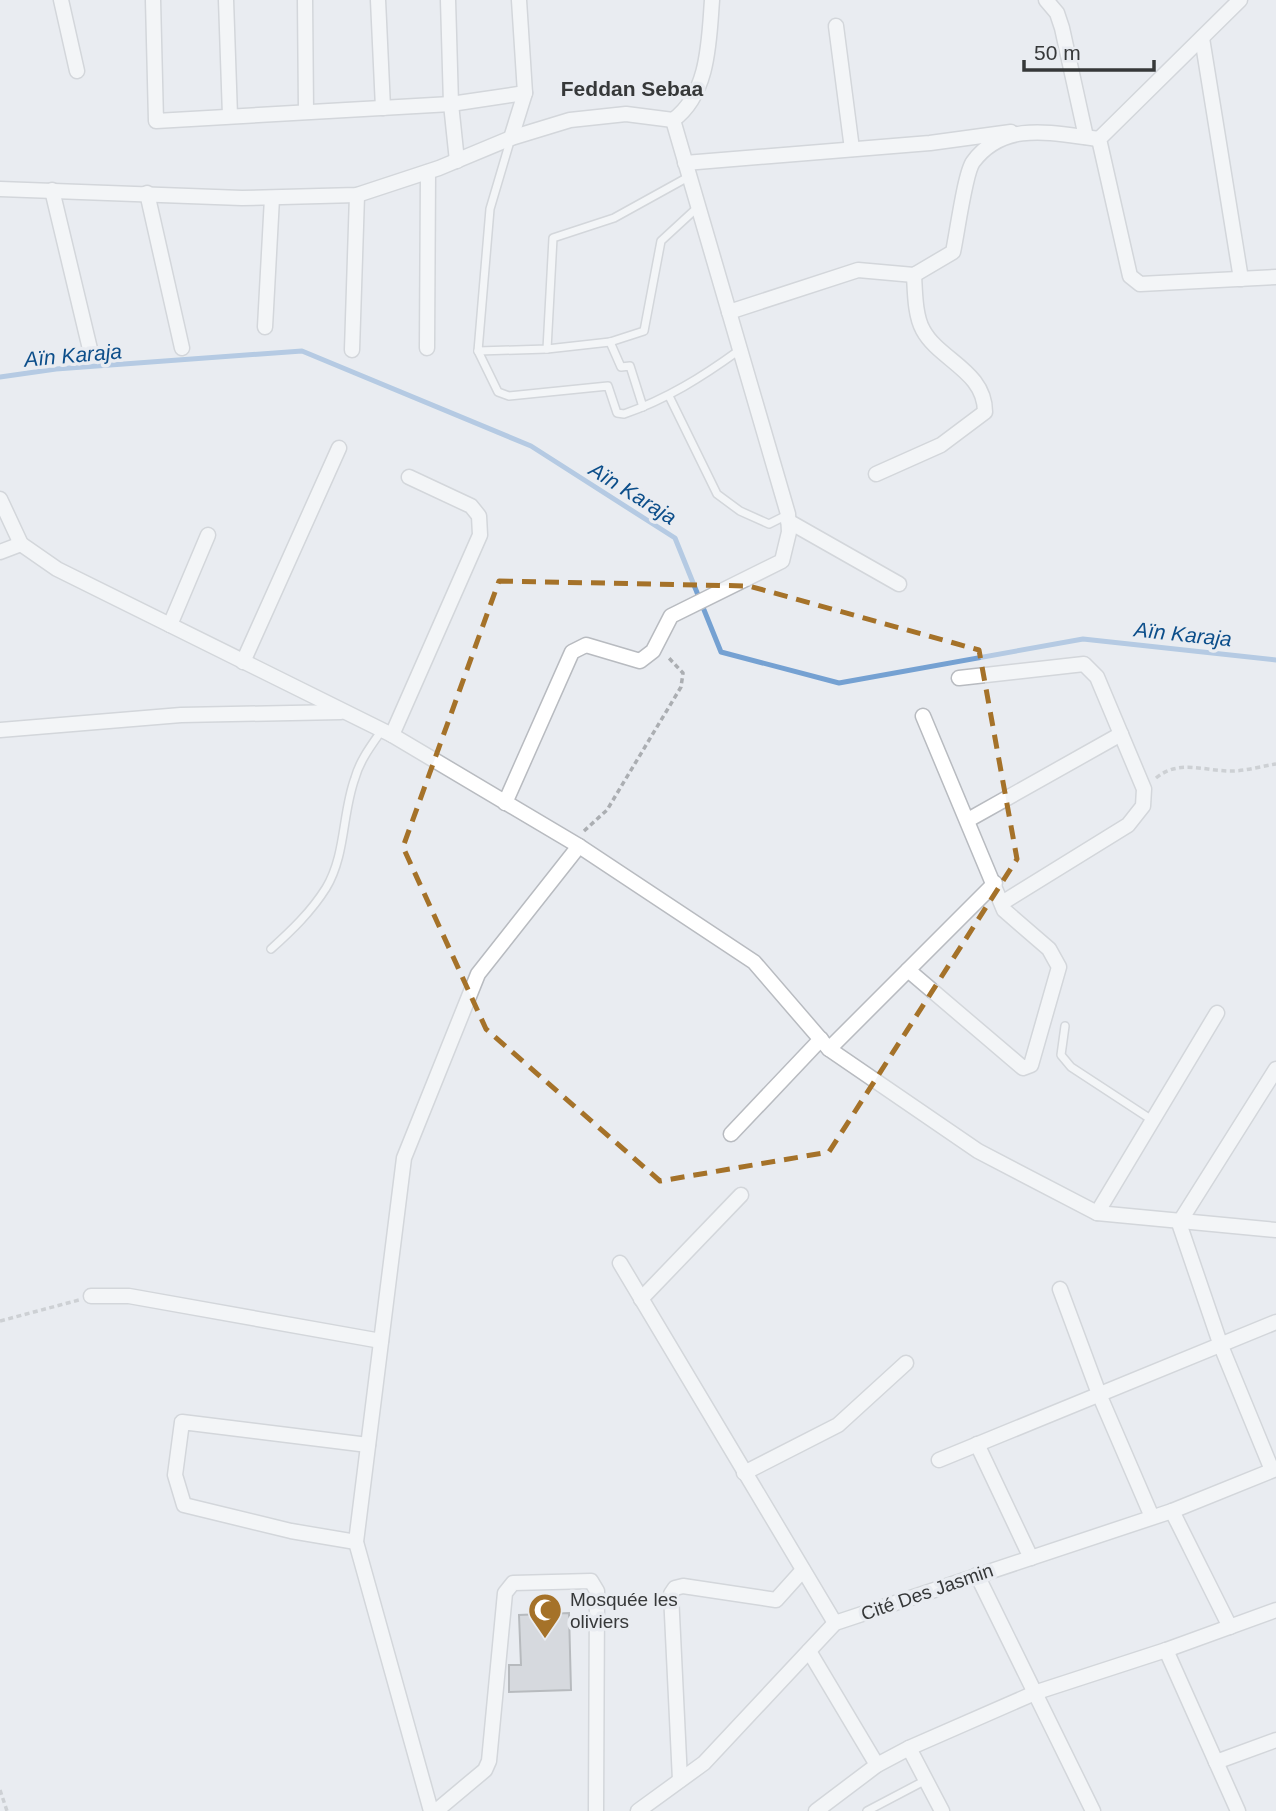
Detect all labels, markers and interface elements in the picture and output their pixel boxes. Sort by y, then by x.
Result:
scale bar [1024,28,1154,72]
text: 50 m [1034,41,1081,64]
district label: Feddan Sebaa [561,77,704,100]
water label: Aïn Karaja [21,339,123,371]
water label: Aïn Karaja [584,456,681,529]
water label: Aïn Karaja [1131,617,1233,651]
street label: Cité Des Jasmin [858,1560,996,1624]
place label: Mosquée les oliviers [570,1589,678,1632]
mosque icon: Mosquée les oliviers [526,1591,564,1640]

